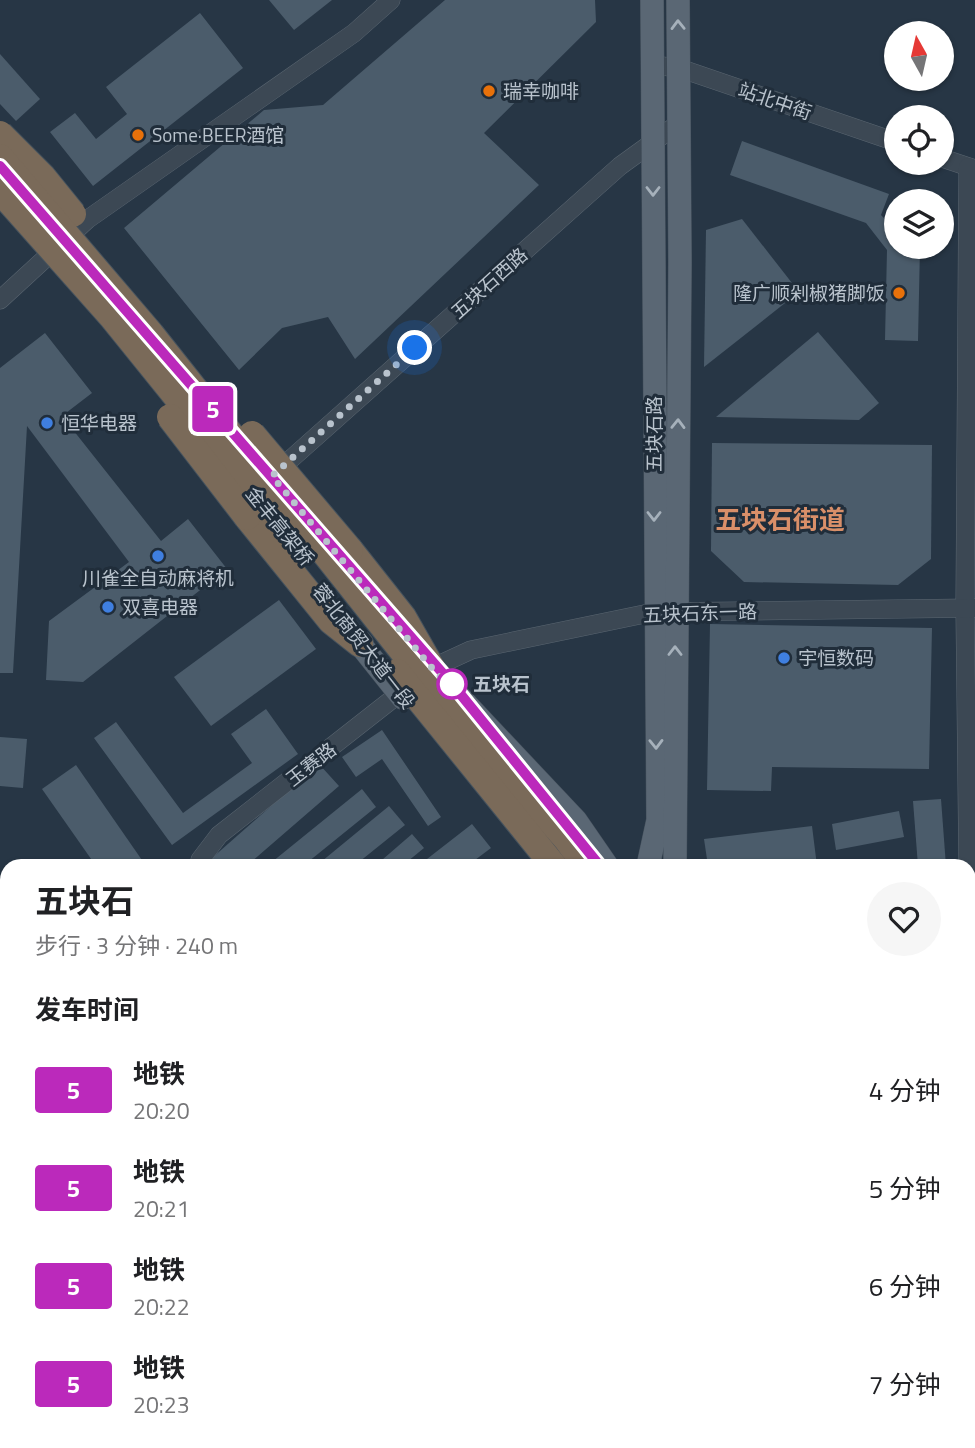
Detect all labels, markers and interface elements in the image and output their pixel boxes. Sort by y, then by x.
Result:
one-way arrow [670,19,686,29]
north arrow [884,21,954,91]
map controls [884,21,954,259]
street label: 站北中街 [735,74,816,127]
place label: 瑞幸咖啡 [503,76,579,105]
marker: 瑞幸咖啡 [481,83,497,99]
button: locate [884,105,954,175]
place label: Some·BEER酒馆 [152,120,284,149]
marker: Some·BEER酒馆 [130,127,146,143]
one-way arrow [645,186,661,196]
button: layers [884,189,954,259]
street label: 五块石西路 [444,240,534,325]
place label: 隆广顺剁椒猪脚饭 [733,278,885,307]
marker: 隆广顺剁椒猪脚饭 [891,285,907,301]
your location [397,330,432,365]
line badge: 5 [190,386,236,432]
text: 5 [206,391,220,427]
street label: 五块石路 [639,396,668,472]
place label: 恒华电器 [61,408,137,437]
marker: 恒华电器 [39,415,55,431]
one-way arrow [670,418,686,428]
street label: 金丰高架桥 [239,480,322,572]
district label: 五块石街道 [715,500,845,539]
one-way arrow [646,511,662,522]
marker: 川雀全自动麻将机 [150,548,166,564]
place label: 川雀全自动麻将机 [82,563,234,592]
street label: 蓉北商贸大道一段 [306,577,423,715]
place label: 双喜电器 [122,592,198,621]
street label: 五块石东一路 [643,596,757,629]
marker: 双喜电器 [100,599,116,615]
place label: 宇恒数码 [798,643,874,672]
one-way arrow [667,645,683,656]
marker: 宇恒数码 [776,650,792,666]
marker: 五块石 [437,669,467,699]
place label: 五块石 [473,669,530,698]
street label: 玉赛路 [279,735,342,793]
one-way arrow [648,738,663,749]
text: 五块石 [35,876,134,926]
button: heart [867,882,941,956]
text: 步行 · 3 分钟 · 240 m [35,928,238,963]
text: 发车时间 [35,990,139,1029]
text: 地铁 [133,1054,185,1093]
text: 4 分钟 [869,1071,941,1110]
text: 5 [67,1072,80,1108]
text: 20:20 [133,1093,190,1128]
text: 地铁 [133,1152,185,1191]
text: 5 分钟 [869,1169,941,1208]
text: 5 [67,1170,80,1206]
text: 20:21 [133,1191,190,1226]
text: 地铁 [133,1250,185,1289]
text: 6 分钟 [869,1267,941,1306]
text: 5 [67,1268,80,1304]
text: 20:22 [133,1289,190,1324]
text: 地铁 [133,1348,185,1387]
text: 7 分钟 [869,1365,941,1404]
text: 5 [67,1366,80,1402]
text: 20:23 [133,1387,190,1422]

